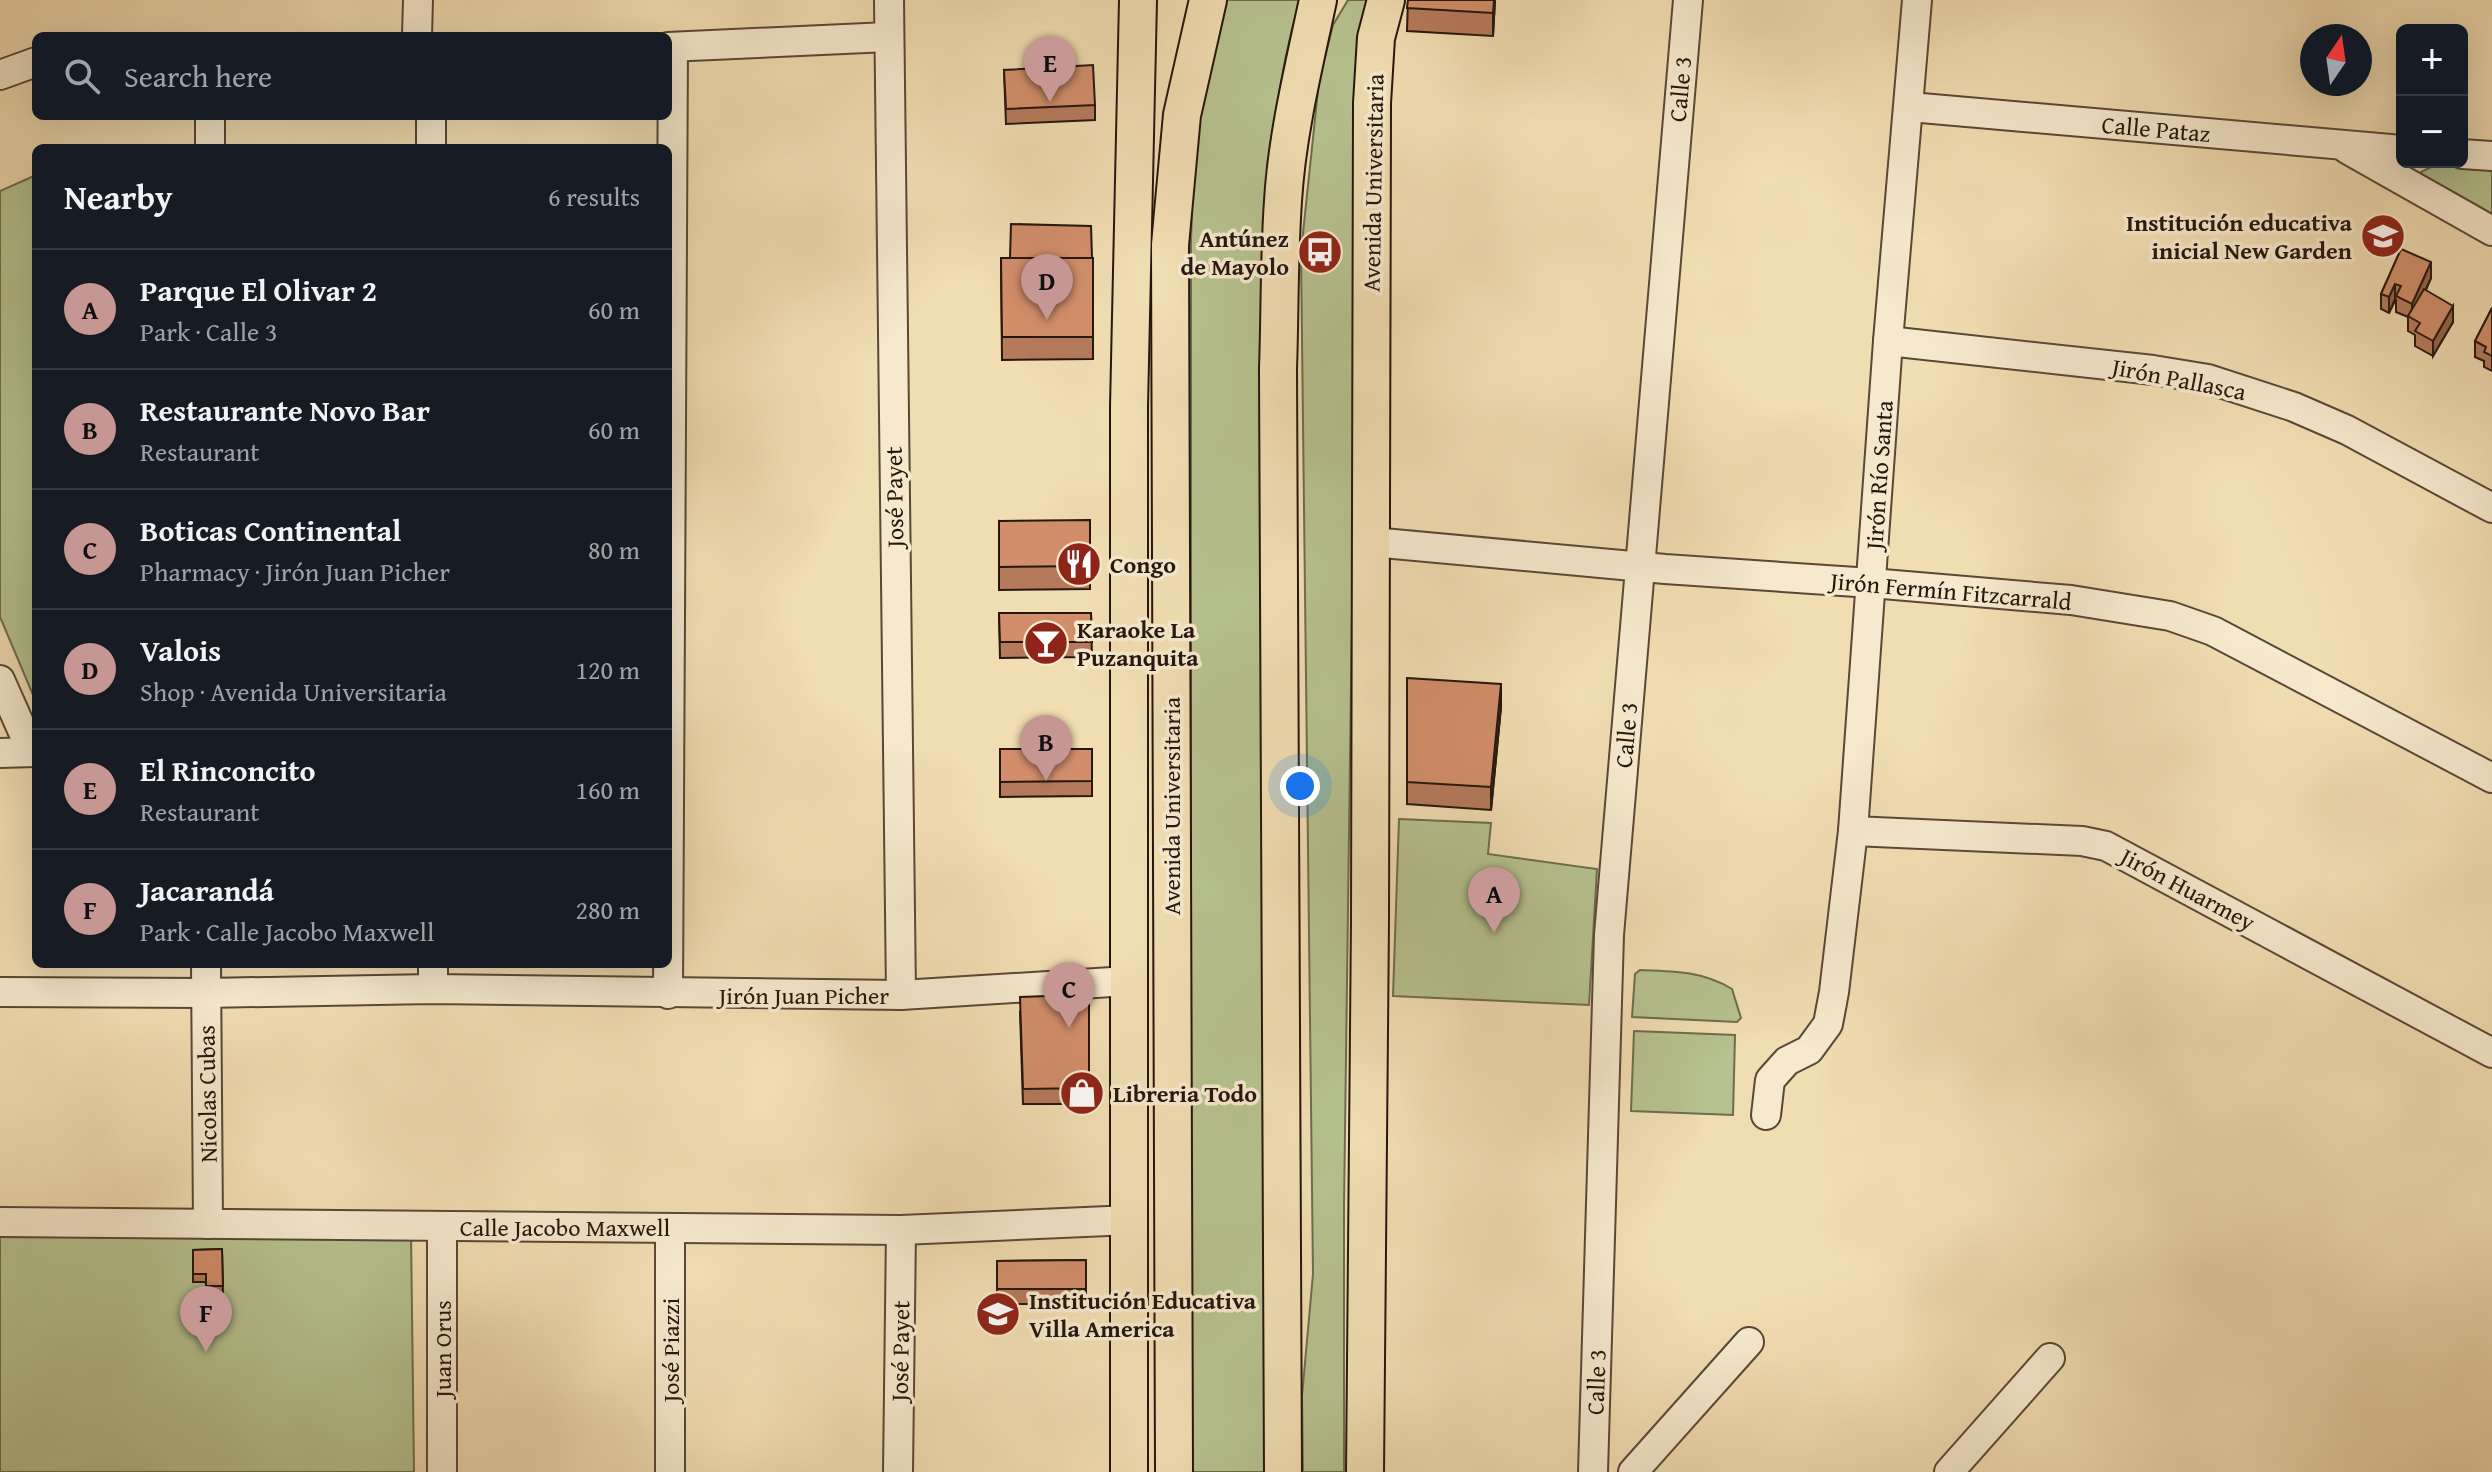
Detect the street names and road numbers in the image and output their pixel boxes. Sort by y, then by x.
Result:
street label: Calle 3 [1660,55,1700,123]
street label: Avenida Universitaria [1354,73,1392,292]
street label: Calle Pataz [2100,107,2212,151]
street label: Jirón Pallasca [2106,348,2250,409]
street label: Jirón Río Santa [1856,398,1902,554]
street label: José Payet [876,446,912,551]
street label: Jirón Fermín Fitzcarrald [1826,563,2073,619]
street label: Avenida Universitaria [1154,696,1189,915]
street label: Calle 3 [1606,701,1646,769]
street label: Jirón Huarmey [2112,837,2262,939]
street label: Jirón Juan Picher [716,978,889,1013]
street label: Nicolas Cubas [188,1025,226,1163]
street label: Calle Jacobo Maxwell [460,1210,671,1245]
street label: José Piazzi [653,1297,688,1405]
street label: Juan Orus [425,1300,460,1401]
street label: José Payet [882,1300,918,1405]
street label: Calle 3 [1577,1348,1615,1416]

